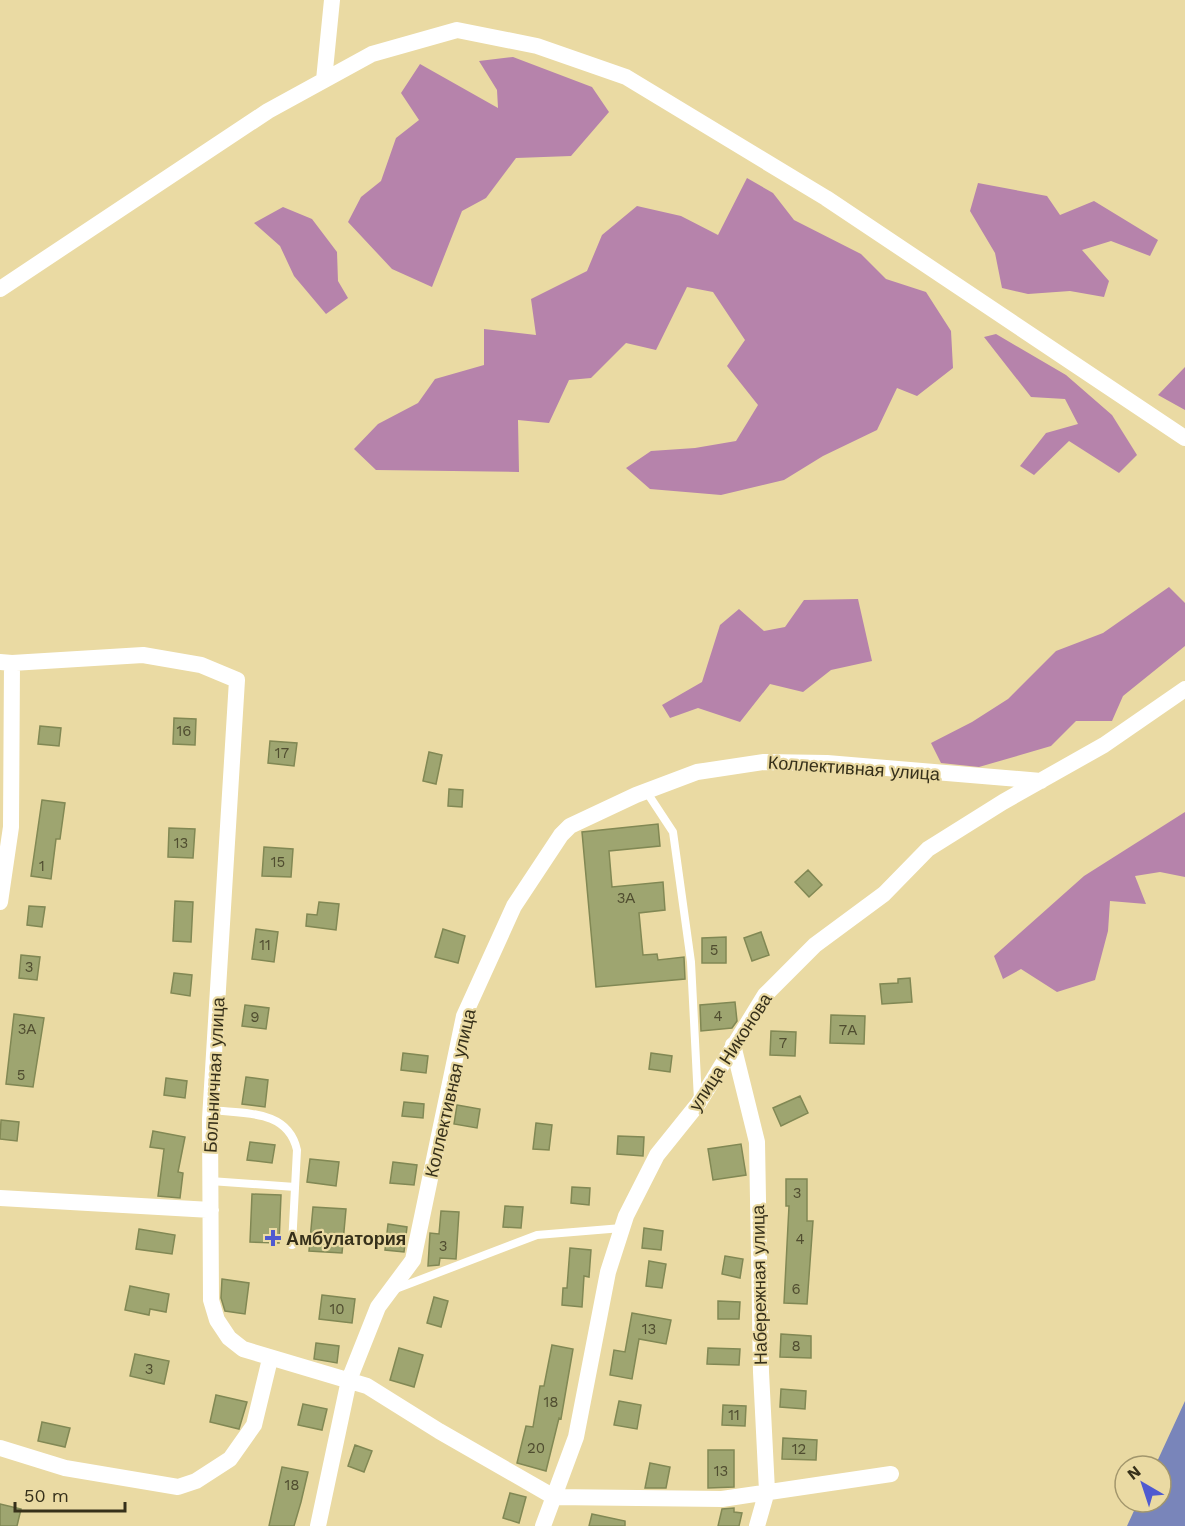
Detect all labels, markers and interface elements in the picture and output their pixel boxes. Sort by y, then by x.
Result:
house number: 16 [177,722,191,740]
house number: 17 [275,744,289,762]
street label: Коллективная улица [767,752,942,785]
house number: 13 [174,834,188,852]
house number: 15 [271,853,285,871]
house number: 1 [39,857,45,875]
house number: 3А [617,889,635,907]
house number: 11 [259,936,271,954]
house number: 5 [710,941,718,959]
house number: 3 [25,958,33,976]
street label: улица Никонова [684,988,776,1115]
street label: Больничная улица [199,996,229,1153]
street label: Коллективная улица [420,1006,480,1179]
house number: 4 [713,1007,723,1025]
house number: 9 [250,1008,260,1026]
house number: 3А [18,1020,36,1038]
house number: 7А [839,1021,857,1039]
house number: 7 [779,1034,787,1052]
house number: 5 [17,1066,25,1084]
house number: 3 [793,1184,801,1202]
street label: Набережная улица [747,1204,771,1365]
place label: Амбулатория [286,1228,406,1249]
marker: Амбулатория [264,1229,282,1247]
house number: 4 [795,1230,805,1248]
house number: 3 [439,1237,447,1255]
house number: 6 [791,1280,801,1298]
house number: 10 [329,1300,345,1318]
house number: 13 [642,1320,656,1338]
house number: 8 [791,1337,801,1355]
house number: 3 [145,1360,153,1378]
house number: 18 [543,1393,559,1411]
house number: 11 [728,1406,740,1424]
house number: 20 [527,1439,545,1457]
house number: 12 [792,1440,806,1458]
north arrow [1113,1454,1173,1514]
house number: 13 [714,1462,728,1480]
text: N [1123,1462,1144,1484]
scale bar [15,1475,124,1513]
house number: 18 [284,1476,300,1494]
text: 50 m [24,1485,69,1506]

